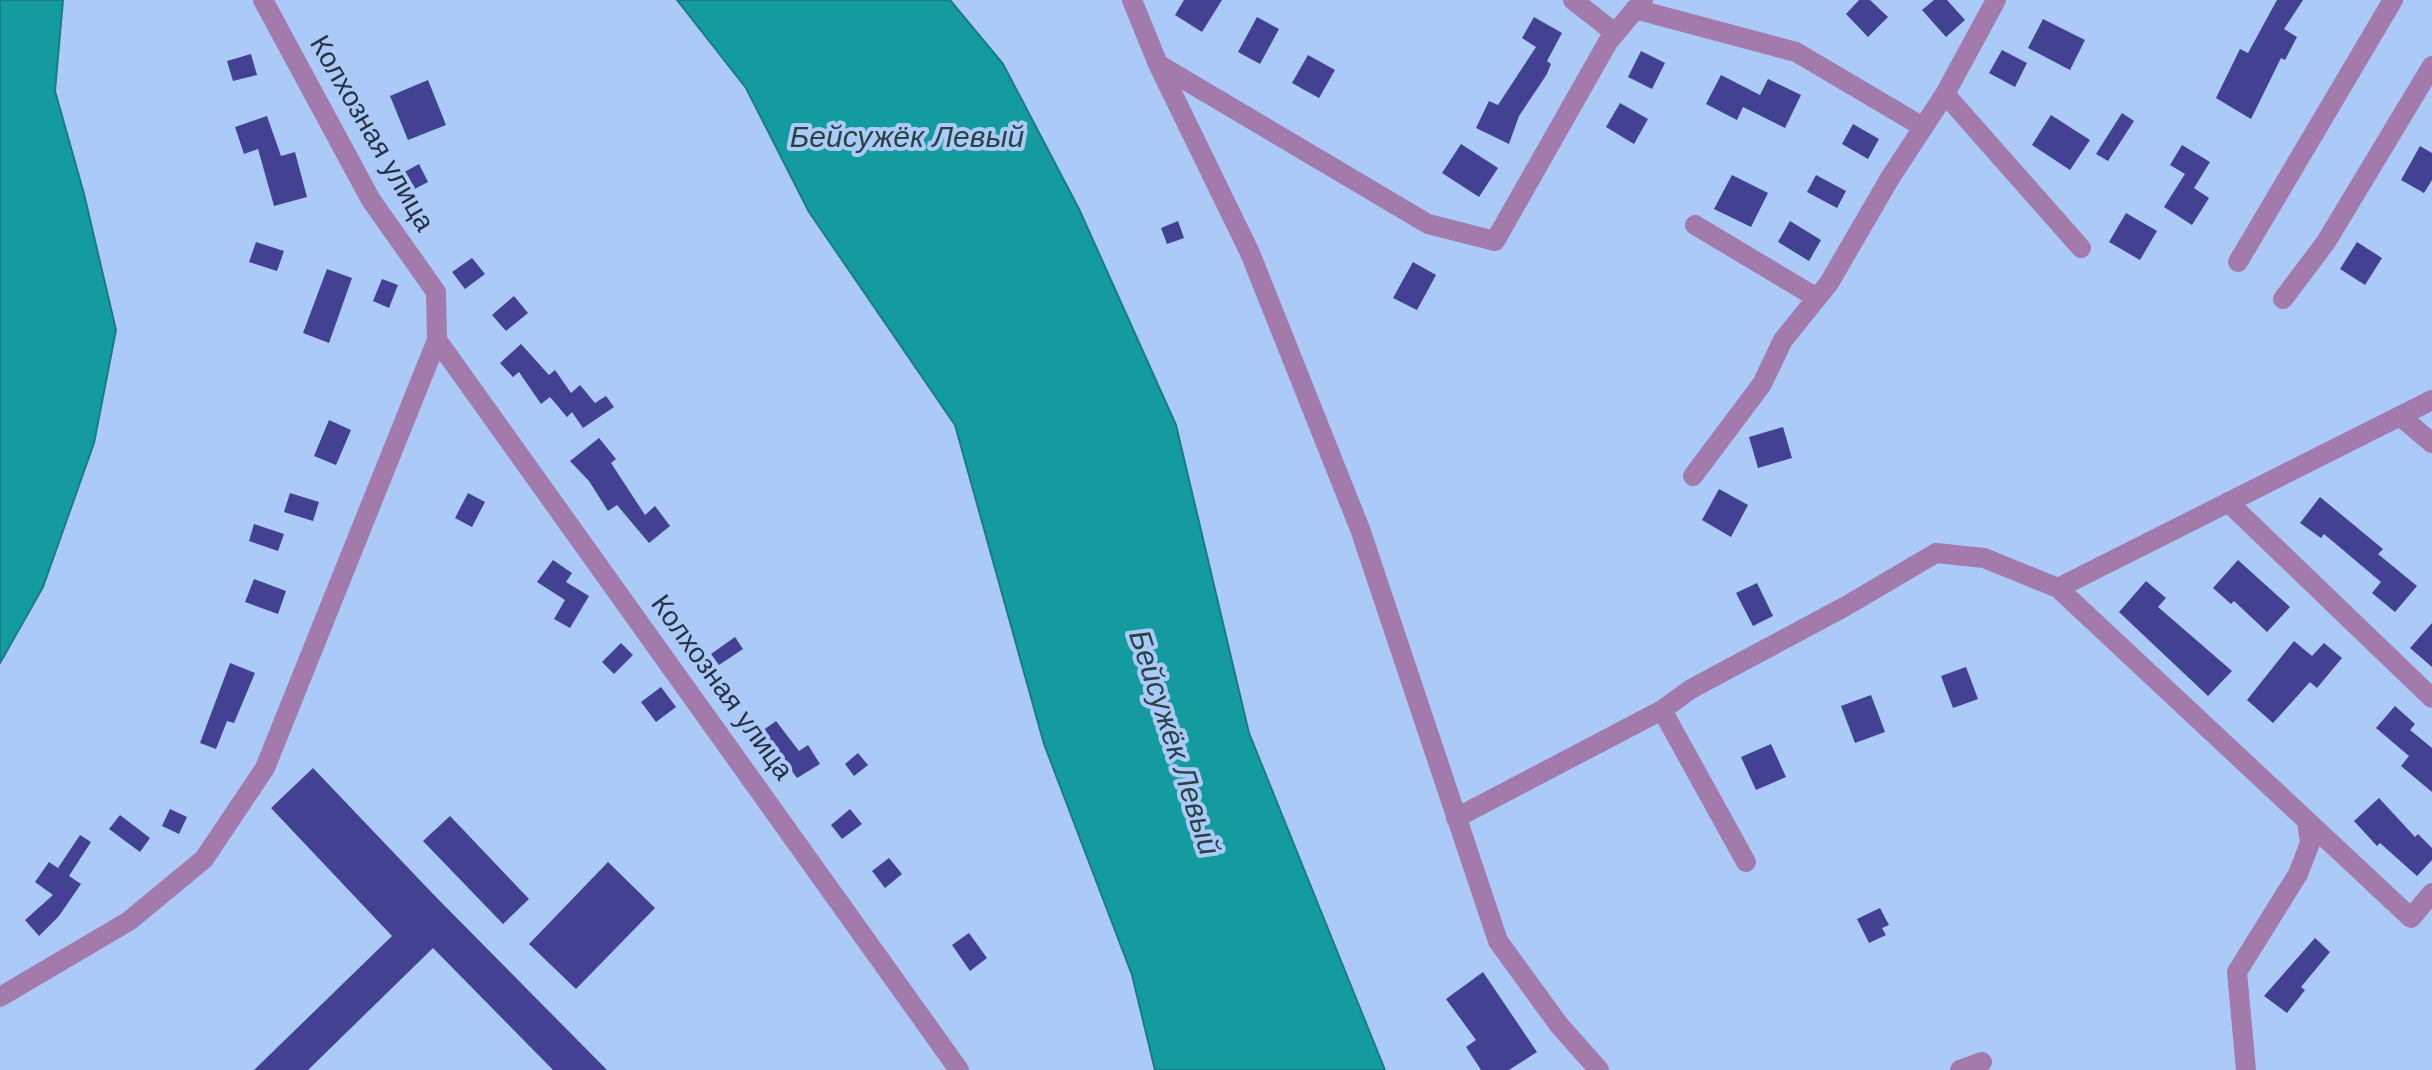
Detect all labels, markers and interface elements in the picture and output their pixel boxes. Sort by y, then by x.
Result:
street label: Колхозная улица [301,30,441,238]
water label: Бейсужёк Левый [790,121,1024,157]
street label: Колхозная улица [643,589,799,787]
water label: Бейсужёк Левый [1120,626,1226,860]

